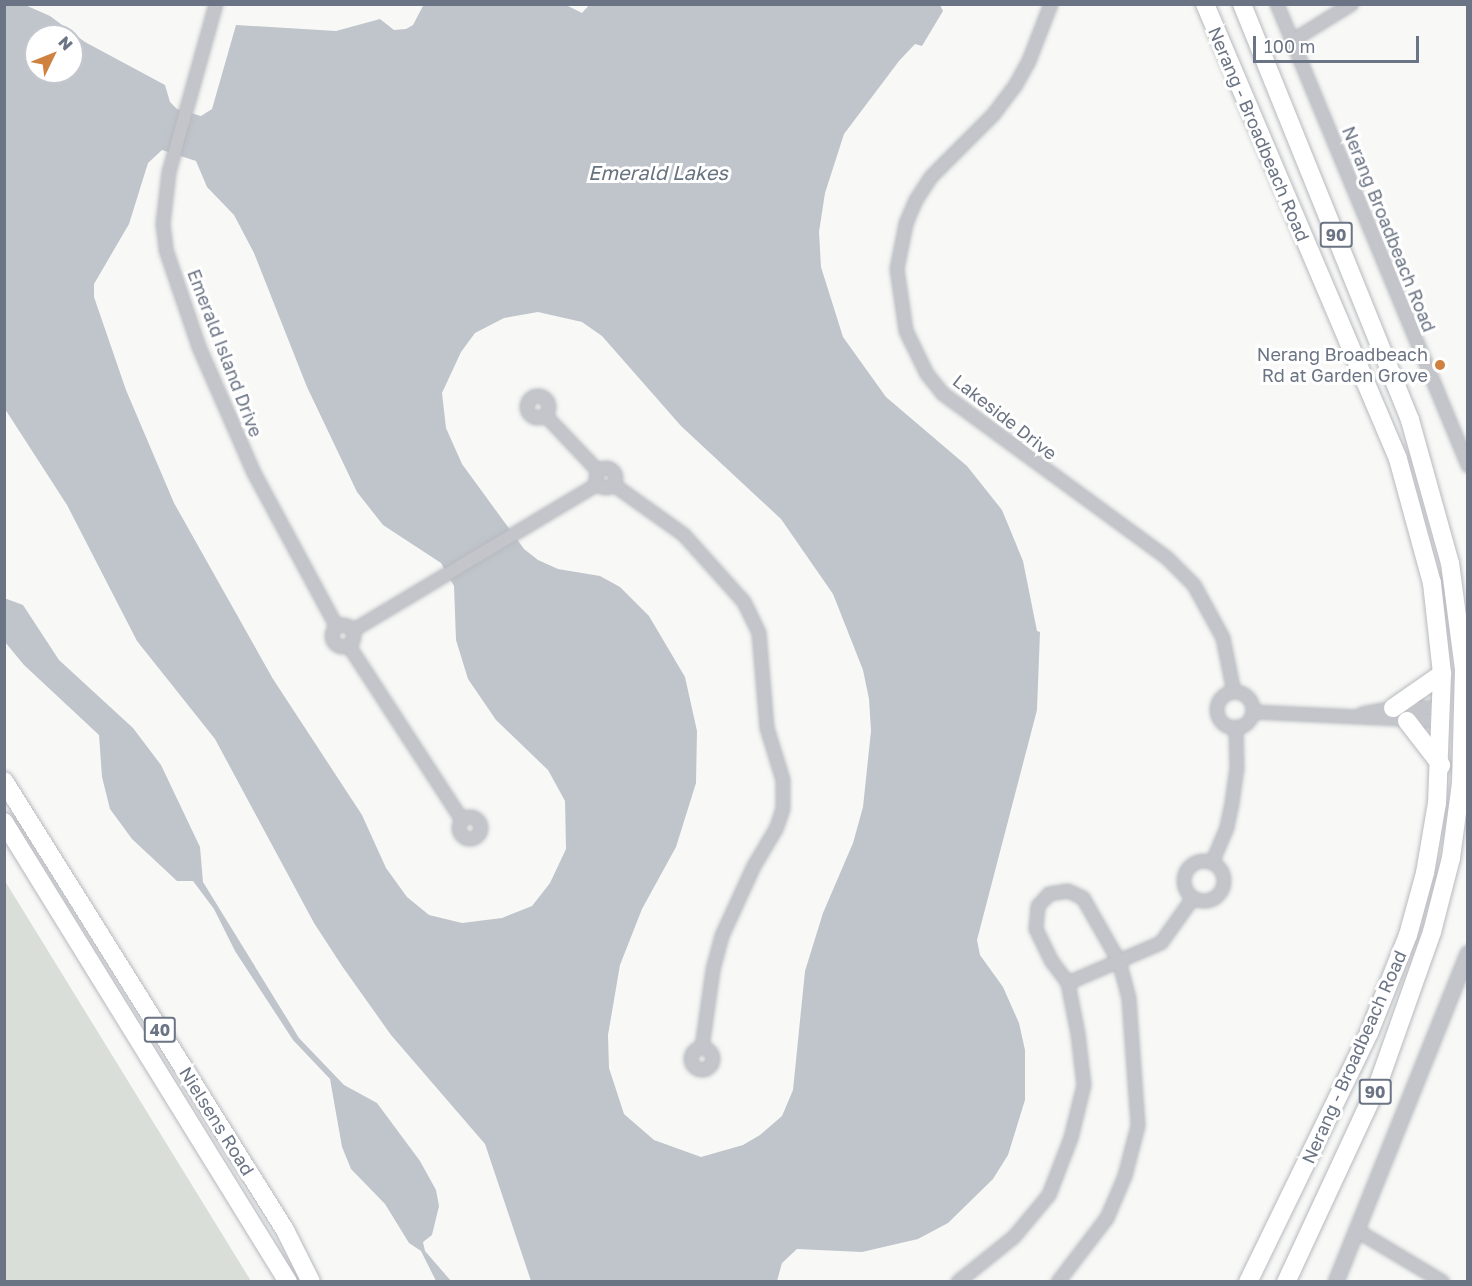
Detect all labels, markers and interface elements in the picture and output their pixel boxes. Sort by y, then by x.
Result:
street label: Nerang - Broadbeach Road [1204,23,1314,245]
north arrow [24,24,84,84]
scale bar [1256,24,1422,62]
text: N [54,32,77,54]
text: 100 m [1264,35,1315,57]
street label: Nerang Broadbeach Road [1338,123,1440,335]
water label: Emerald Lakes [588,160,728,184]
road number: 90 [1320,222,1352,248]
street label: Emerald Island Drive [183,266,267,440]
place label: Nerang Broadbeach Rd at Garden Grove [1257,344,1428,386]
marker: Nerang Broadbeach Rd at Garden Grove [1433,358,1447,372]
street label: Lakeside Drive [949,370,1061,464]
street label: Nerang - Broadbeach Road [1297,947,1411,1167]
road number: 40 [144,1017,176,1043]
street label: Nielsens Road [175,1063,259,1179]
road number: 90 [1358,1079,1392,1105]

